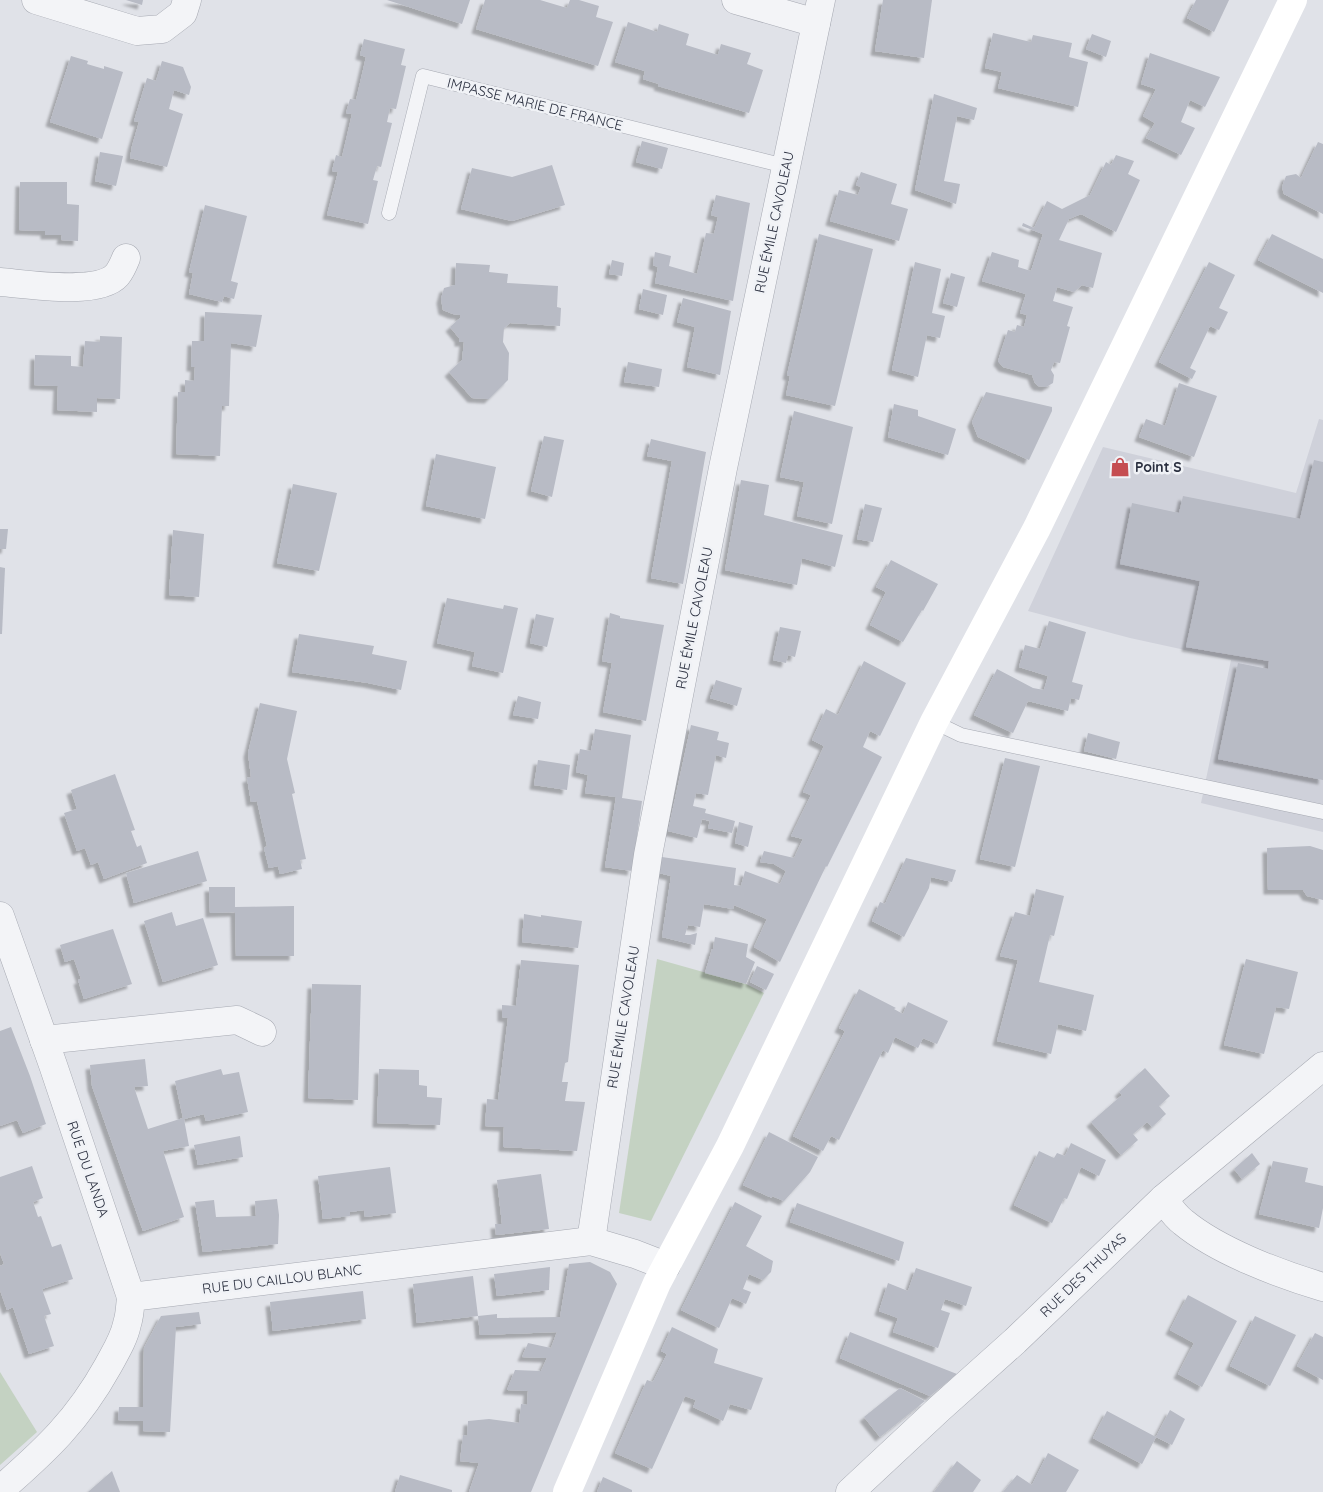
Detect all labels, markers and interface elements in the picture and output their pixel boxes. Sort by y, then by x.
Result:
street label: IMPASSE MARIE DE FRANCE [445,73,625,135]
street label: RUE ÉMILE CAVOLEAU [750,149,798,295]
shop icon: Point S [1109,456,1131,478]
place label: Point S [1135,458,1182,476]
street label: RUE ÉMILE CAVOLEAU [671,545,717,691]
street label: RUE ÉMILE CAVOLEAU [603,944,643,1090]
street label: RUE DU LANDA [63,1118,113,1220]
street label: RUE DES THUYAS [1036,1229,1130,1321]
street label: RUE DU CAILLOU BLANC [201,1260,363,1298]

